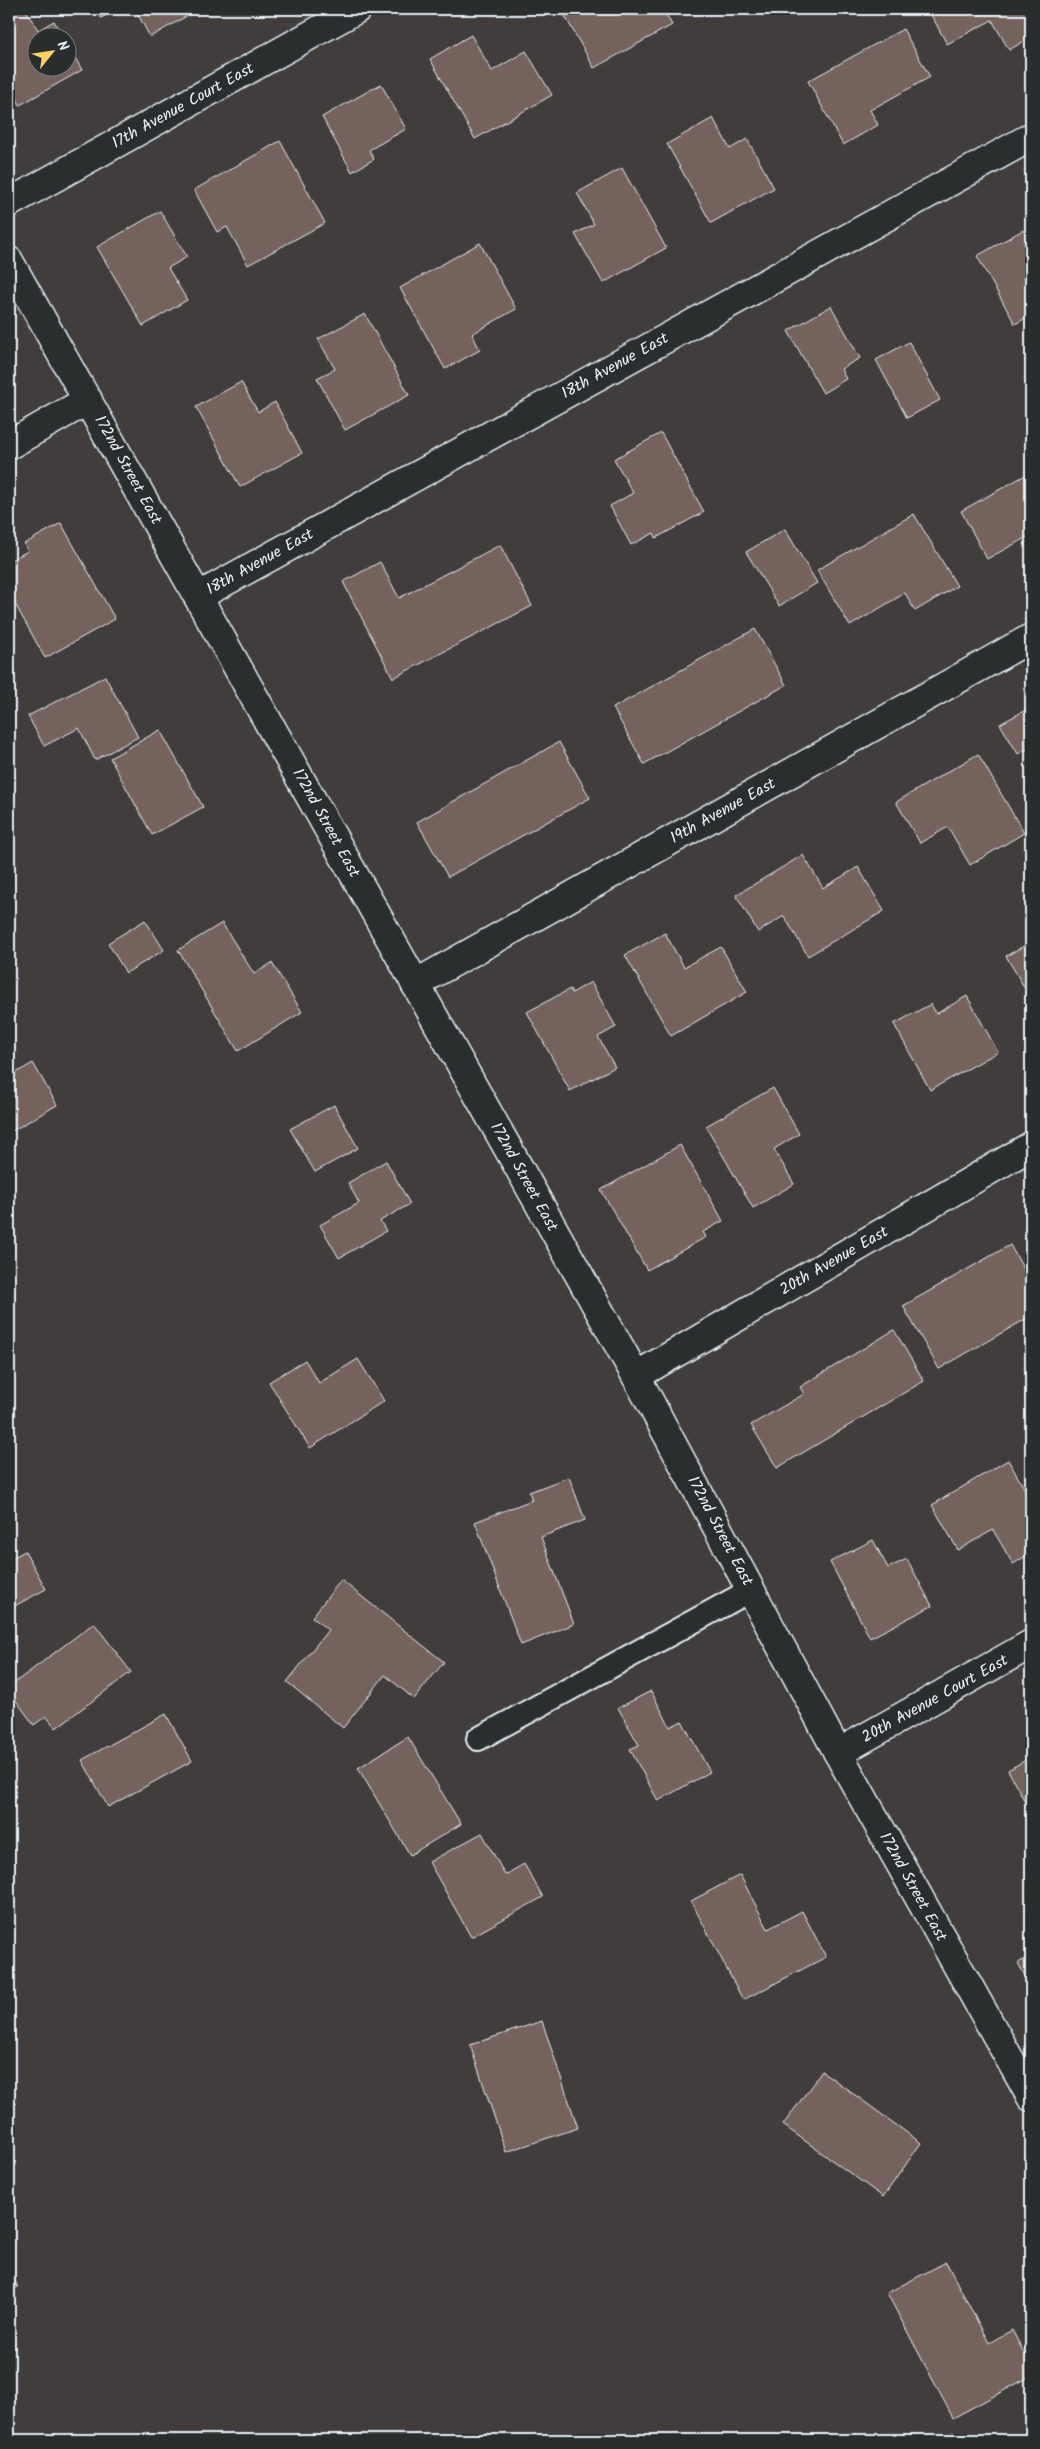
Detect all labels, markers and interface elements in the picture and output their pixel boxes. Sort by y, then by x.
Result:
north arrow [28,28,78,78]
text: N [51,37,74,55]
street label: 17th Avenue Court East [107,56,259,156]
street label: 18th Avenue East [557,326,674,406]
street label: 172nd Street East [88,411,169,530]
street label: 18th Avenue East [202,522,319,602]
street label: 172nd Street East [286,764,367,883]
street label: 19th Avenue East [666,771,781,850]
street label: 172nd Street East [484,1118,565,1237]
street label: 20th Avenue East [775,1219,894,1302]
street label: 172nd Street East [680,1471,760,1591]
street label: 20th Avenue Court East [857,1648,1014,1750]
street label: 172nd Street East [873,1828,954,1947]

